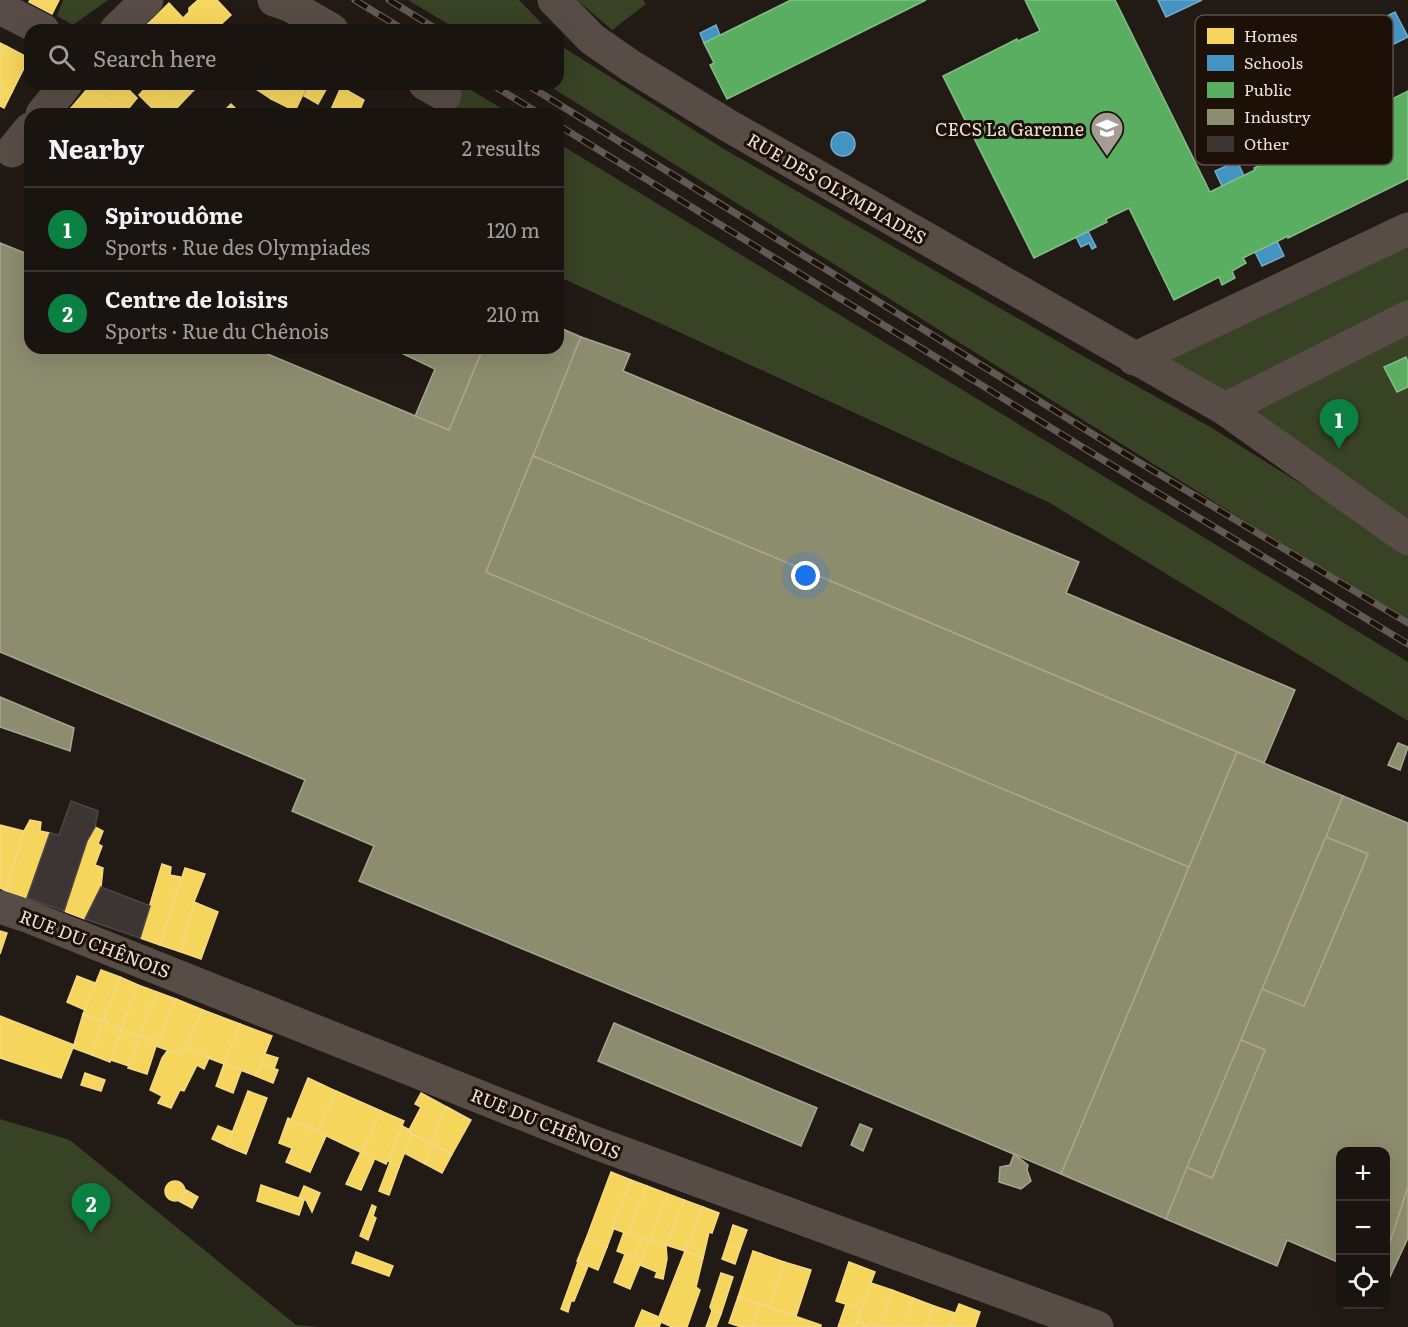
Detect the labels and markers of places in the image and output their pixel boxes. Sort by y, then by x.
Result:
school or university icon: CECS La Garenne [1089,110,1125,157]
place label: CECS La Garenne [935,115,1084,142]
pin: 1 [1320,400,1358,449]
pin: 2 [72,1184,110,1233]

